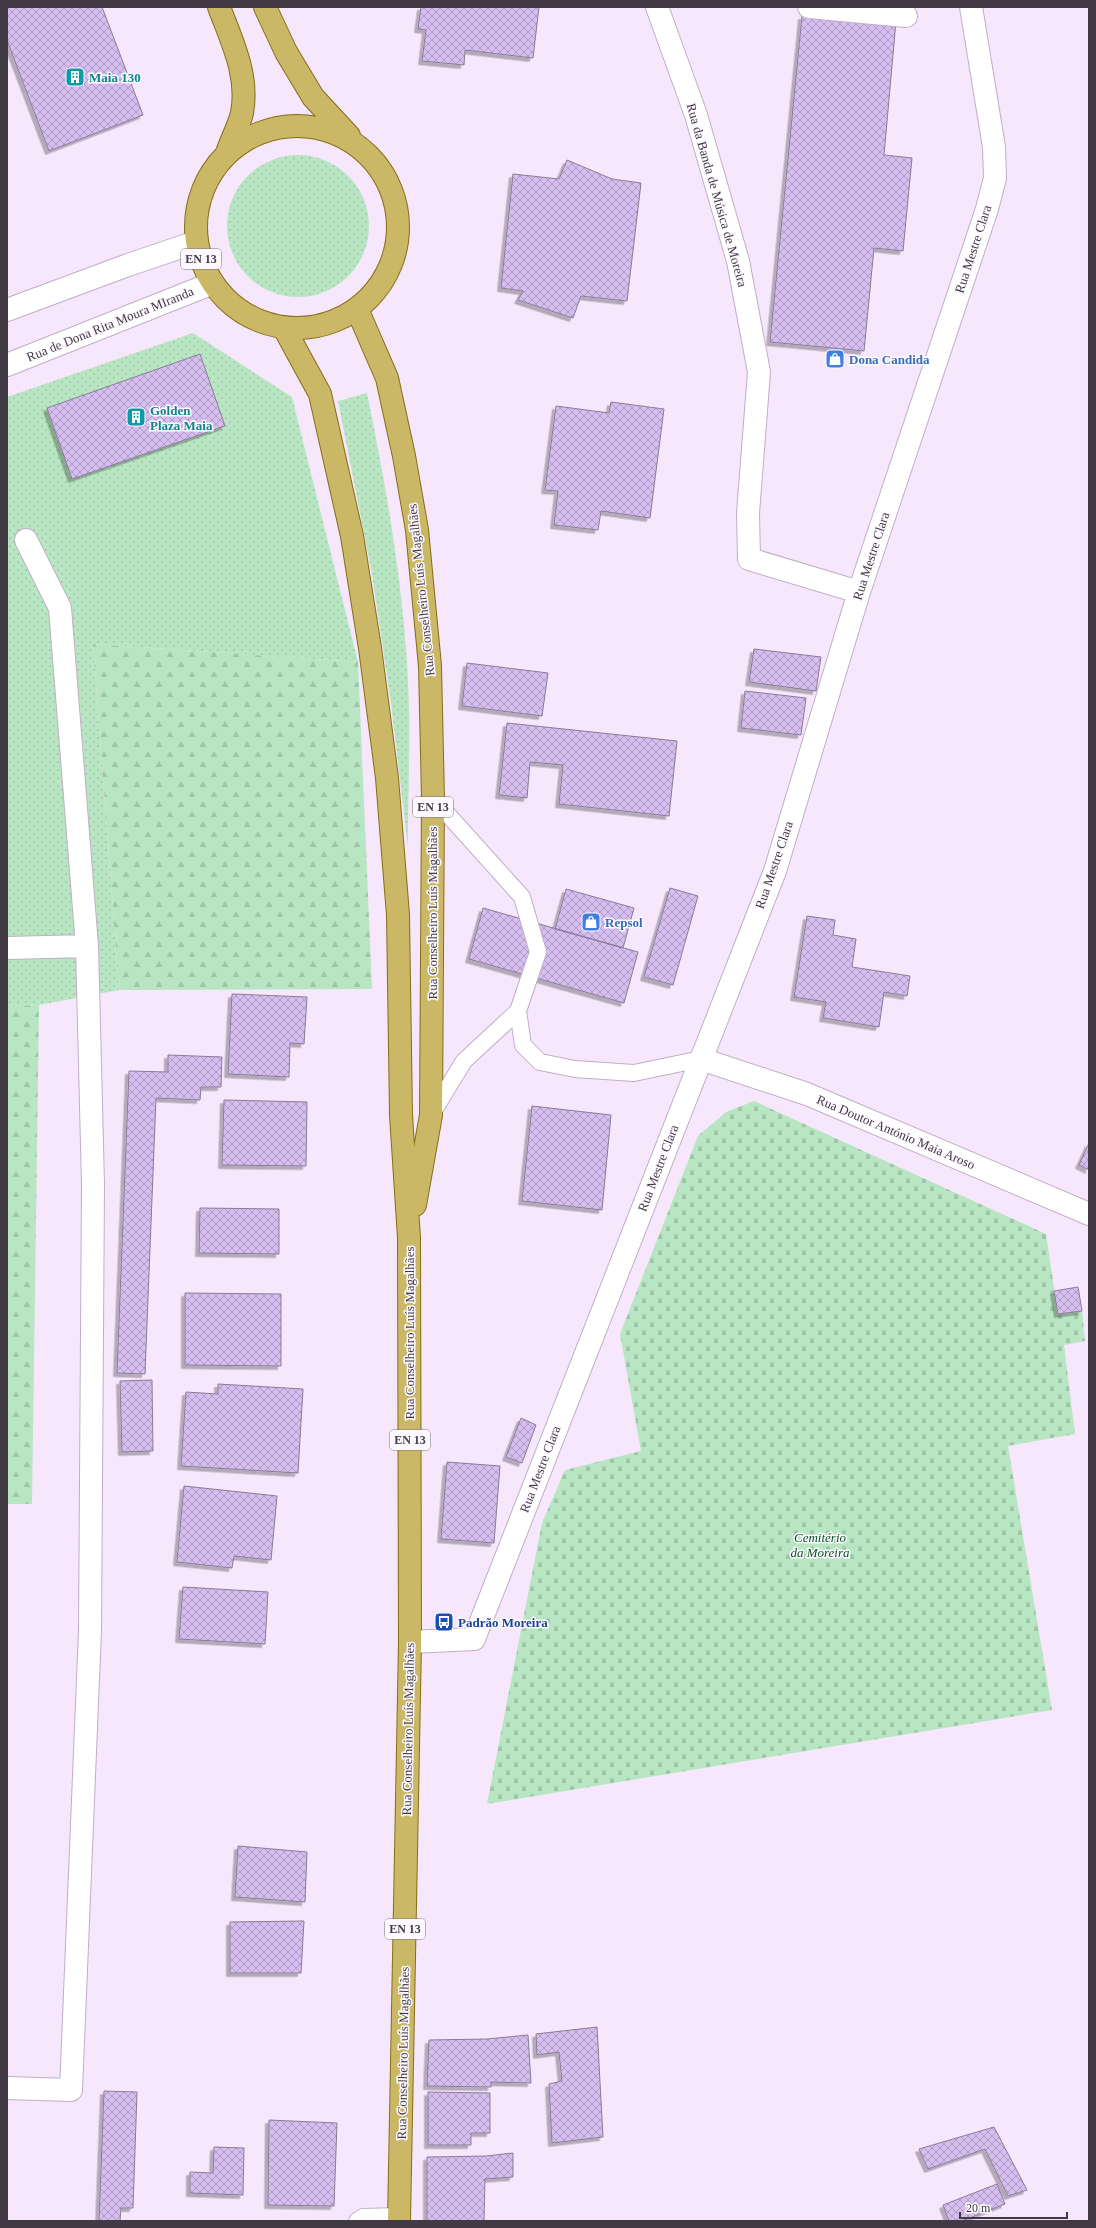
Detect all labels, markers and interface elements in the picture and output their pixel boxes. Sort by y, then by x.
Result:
building icon: Maia 130 [64,66,86,88]
place label: Maia 130 [89,70,141,85]
street label: Rua da Banda de Música de Moreira [684,101,751,289]
street label: Rua Mestre Clara [952,203,994,295]
road number: EN 13 [181,249,221,269]
street label: Rua de Dona Rita Moura MIranda [24,283,196,364]
shop icon: Dona Candida [824,348,846,370]
place label: Dona Candida [849,352,930,367]
place label: Golden Plaza Maia [150,403,213,433]
building icon: Golden Plaza Maia [125,406,147,428]
street label: Rua Conselheiro Luís Magalhães [405,503,437,677]
street label: Rua Mestre Clara [850,510,892,602]
road number: EN 13 [413,797,453,817]
street label: Rua Mestre Clara [752,819,796,911]
street label: Rua Conselheiro Luís Magalhães [425,827,440,999]
shop icon: Repsol [580,911,602,933]
place label: Repsol [605,915,643,930]
street label: Rua Doutor António Maia Aroso [815,1092,977,1172]
street label: Rua Mestre Clara [635,1122,682,1213]
street label: Rua Conselheiro Luís Magalhães [402,1247,417,1419]
street label: Rua Mestre Clara [517,1423,564,1514]
road number: EN 13 [390,1430,430,1450]
park label: Cemitério da Moreira [790,1530,850,1560]
bus stop icon: Padrão Moreira [433,1611,455,1633]
place label: Padrão Moreira [458,1615,548,1630]
street label: Rua Conselheiro Luís Magalhães [399,1642,417,1816]
road number: EN 13 [385,1919,425,1939]
street label: Rua Conselheiro Luís Magalhães [394,1966,412,2140]
scale bar [960,2194,1067,2220]
text: 20 m [966,2201,991,2215]

